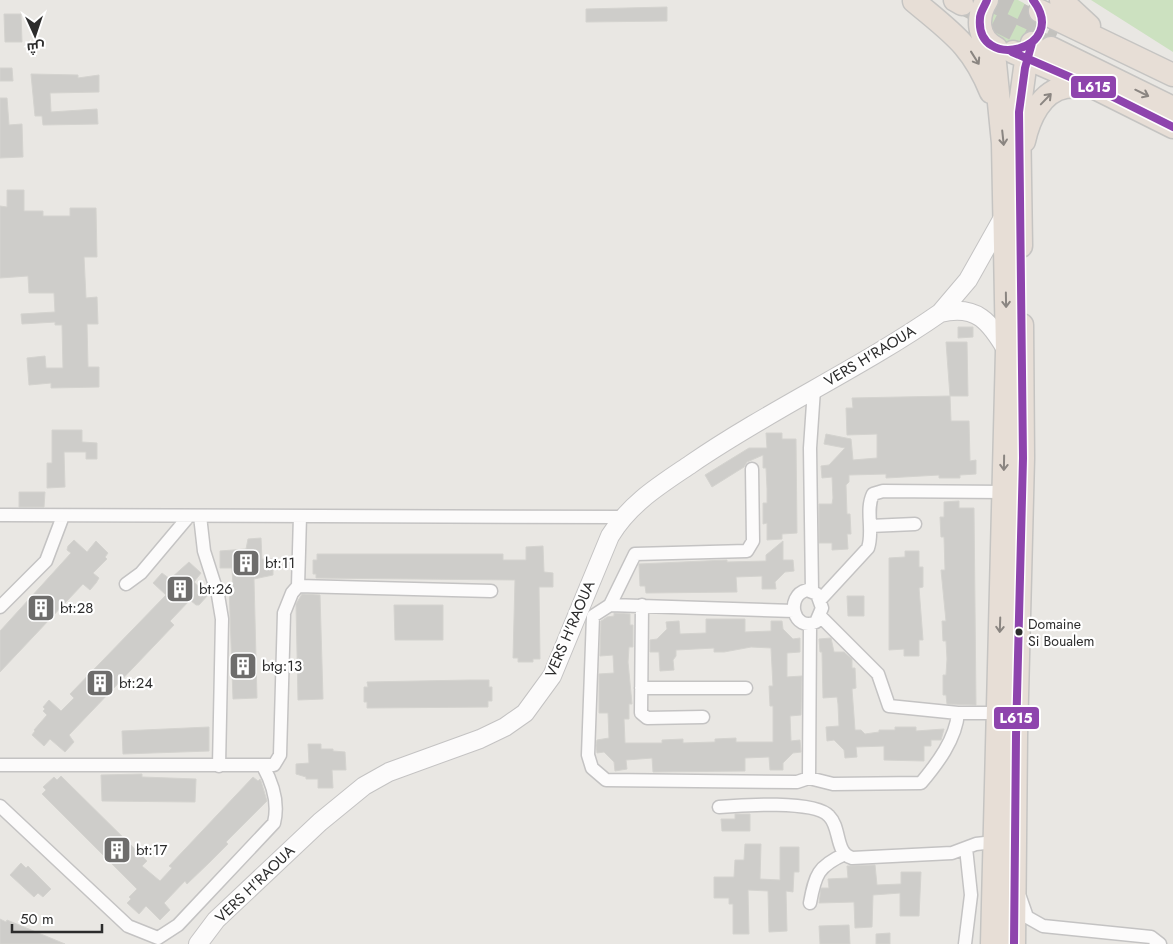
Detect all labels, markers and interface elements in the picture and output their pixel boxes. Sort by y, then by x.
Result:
north arrow [10,10,60,60]
text: ش [26,38,45,58]
one-way arrow [971,51,981,65]
line badge: L615 [1070,75,1117,99]
text: L615 [1078,77,1110,97]
one-way arrow [1134,88,1149,98]
one-way arrow [1039,93,1052,105]
one-way arrow [998,130,1007,146]
one-way arrow [1001,292,1011,308]
street label: VERS H'RAOUA [820,320,920,392]
one-way arrow [999,454,1009,471]
building icon: bt:11 [231,548,261,578]
place label: bt:11 [265,552,295,574]
building icon: bt:26 [165,574,195,604]
street label: VERS H'RAOUA [540,577,600,681]
place label: bt:26 [199,578,233,600]
building icon: bt:28 [26,593,56,623]
place label: bt:28 [60,597,93,619]
place label: Domaine Si Boualem [1028,614,1094,651]
one-way arrow [995,617,1004,633]
marker: Domaine Si Boualem [1014,627,1024,637]
building icon: btg:13 [228,651,258,681]
place label: btg:13 [262,655,302,677]
building icon: bt:24 [85,668,115,698]
place label: bt:24 [119,672,153,694]
line badge: L615 [993,706,1040,730]
text: L615 [1000,708,1032,728]
building icon: bt:17 [102,835,132,865]
place label: bt:17 [136,839,167,861]
street label: VERS H'RAOUA [210,840,300,928]
scale bar [12,902,102,934]
text: 50 m [20,908,54,930]

